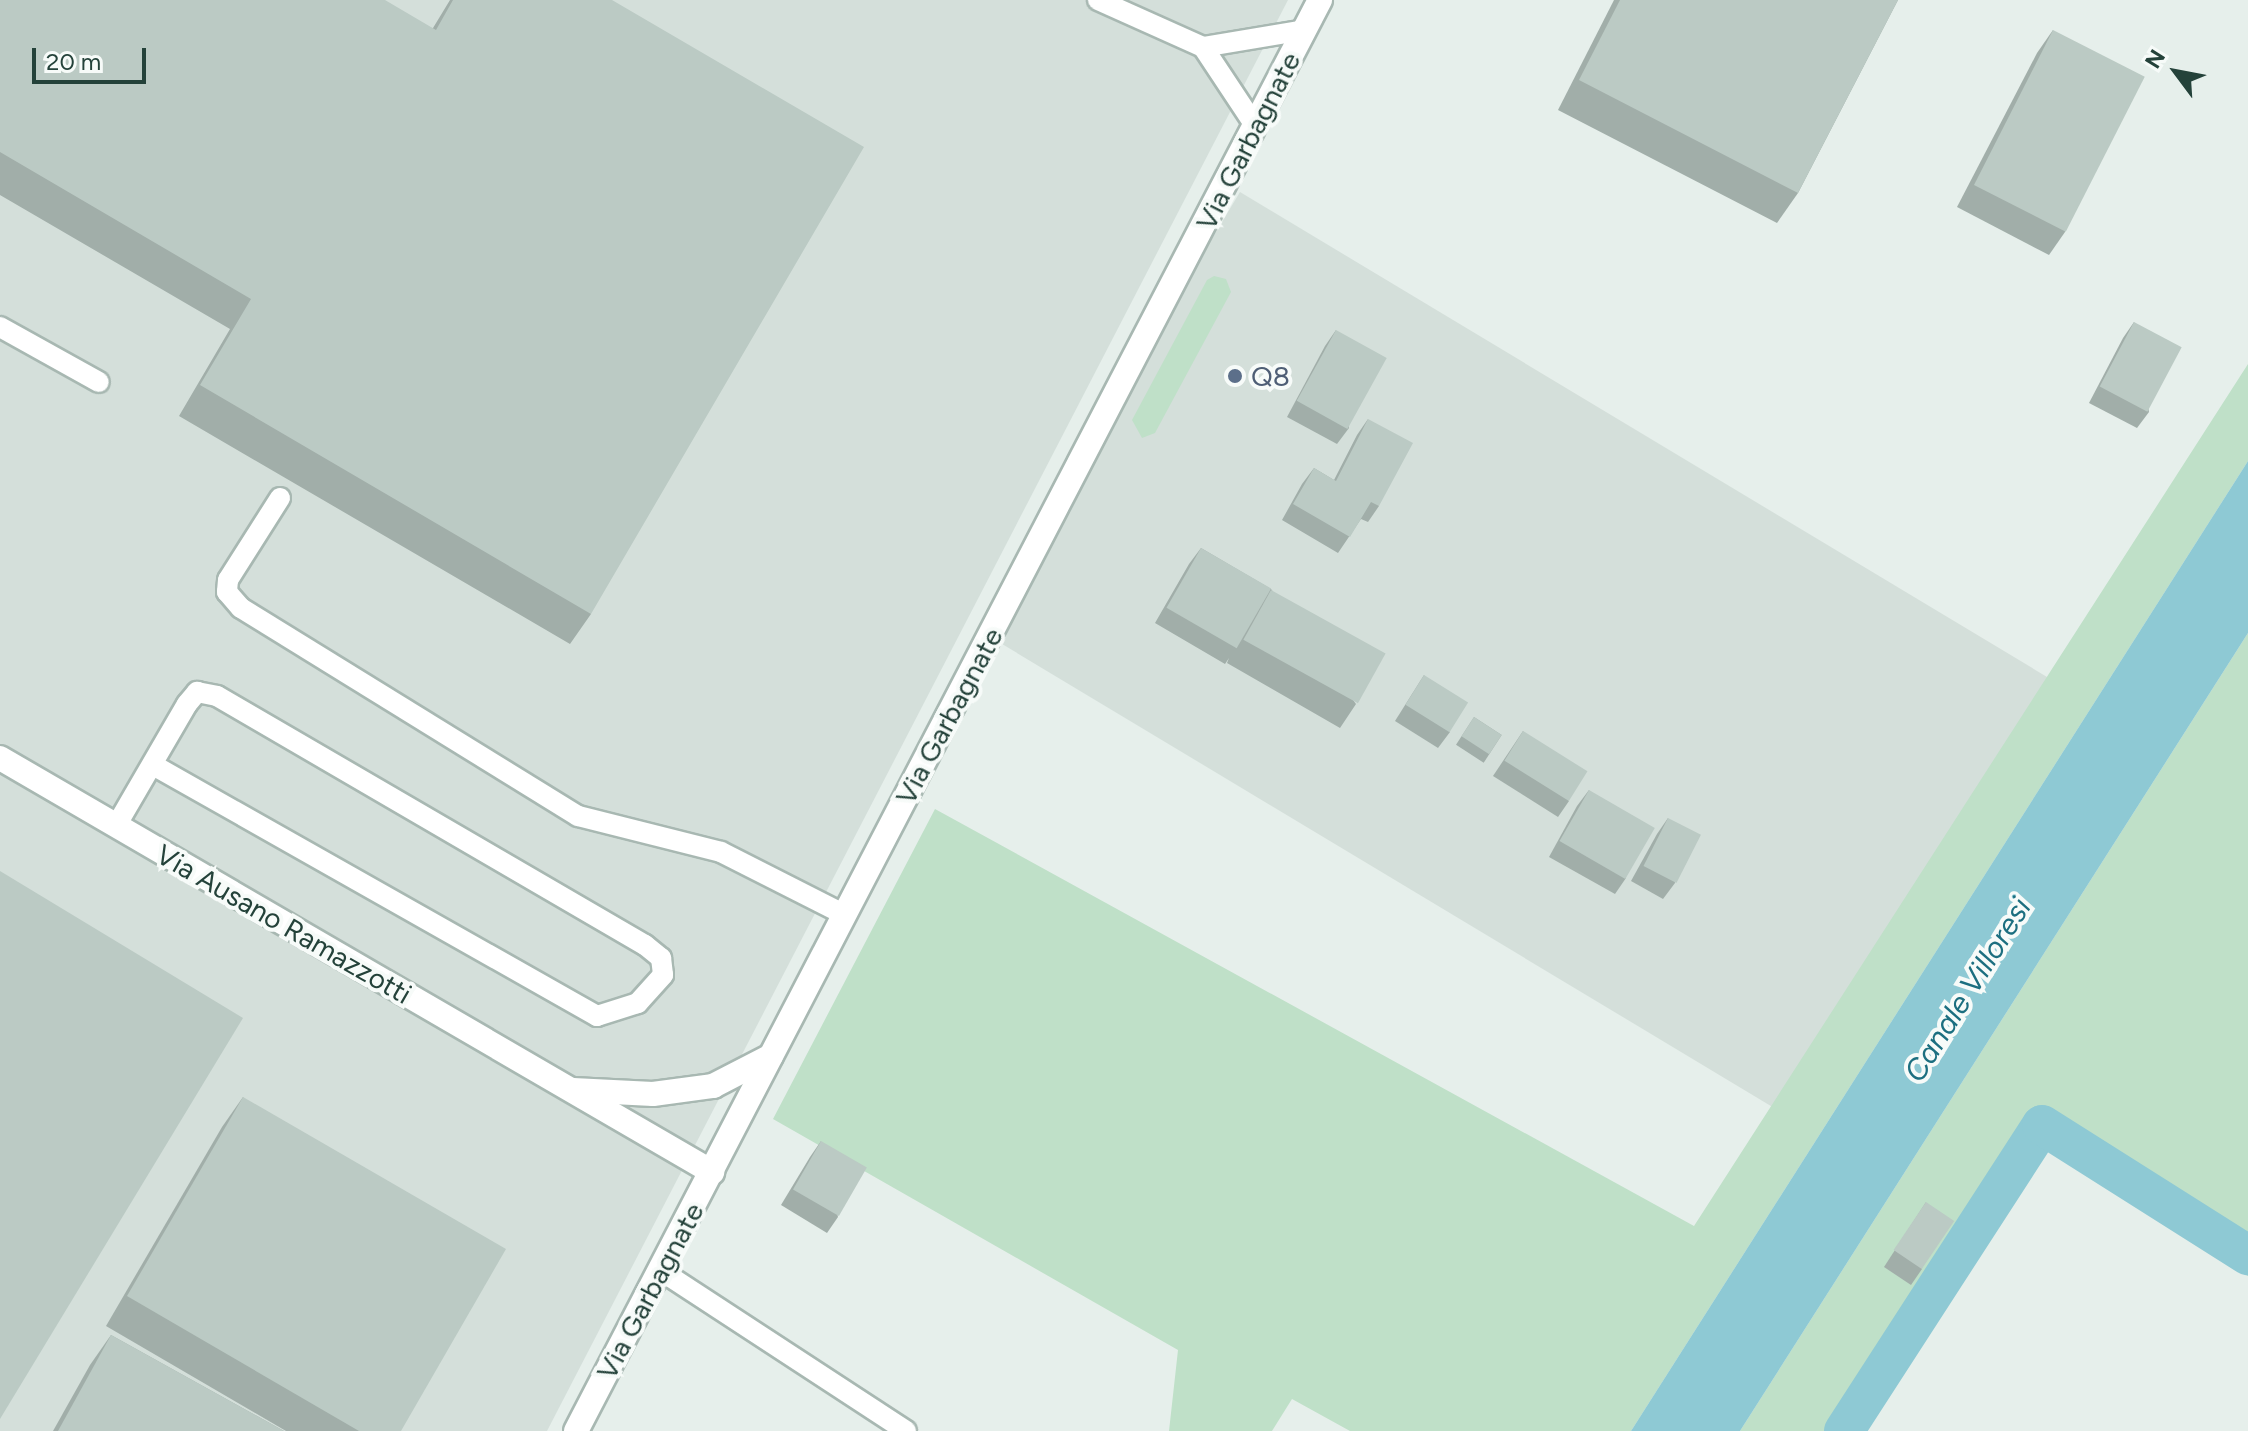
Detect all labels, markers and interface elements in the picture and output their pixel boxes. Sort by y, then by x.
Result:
scale bar [36,32,150,82]
north arrow [2136,32,2216,112]
text: N [2139,45,2171,73]
text: 20 m [46,47,101,76]
street label: Via Garbagnate [1189,47,1307,235]
place label: Q8 [1251,359,1290,393]
marker: Q8 [1226,367,1244,385]
street label: Via Garbagnate [888,622,1010,810]
street label: Via Ausano Ramazzotti [150,837,418,1011]
water label: Canale Villoresi [1897,891,2039,1089]
street label: Via Garbagnate [589,1197,711,1385]

